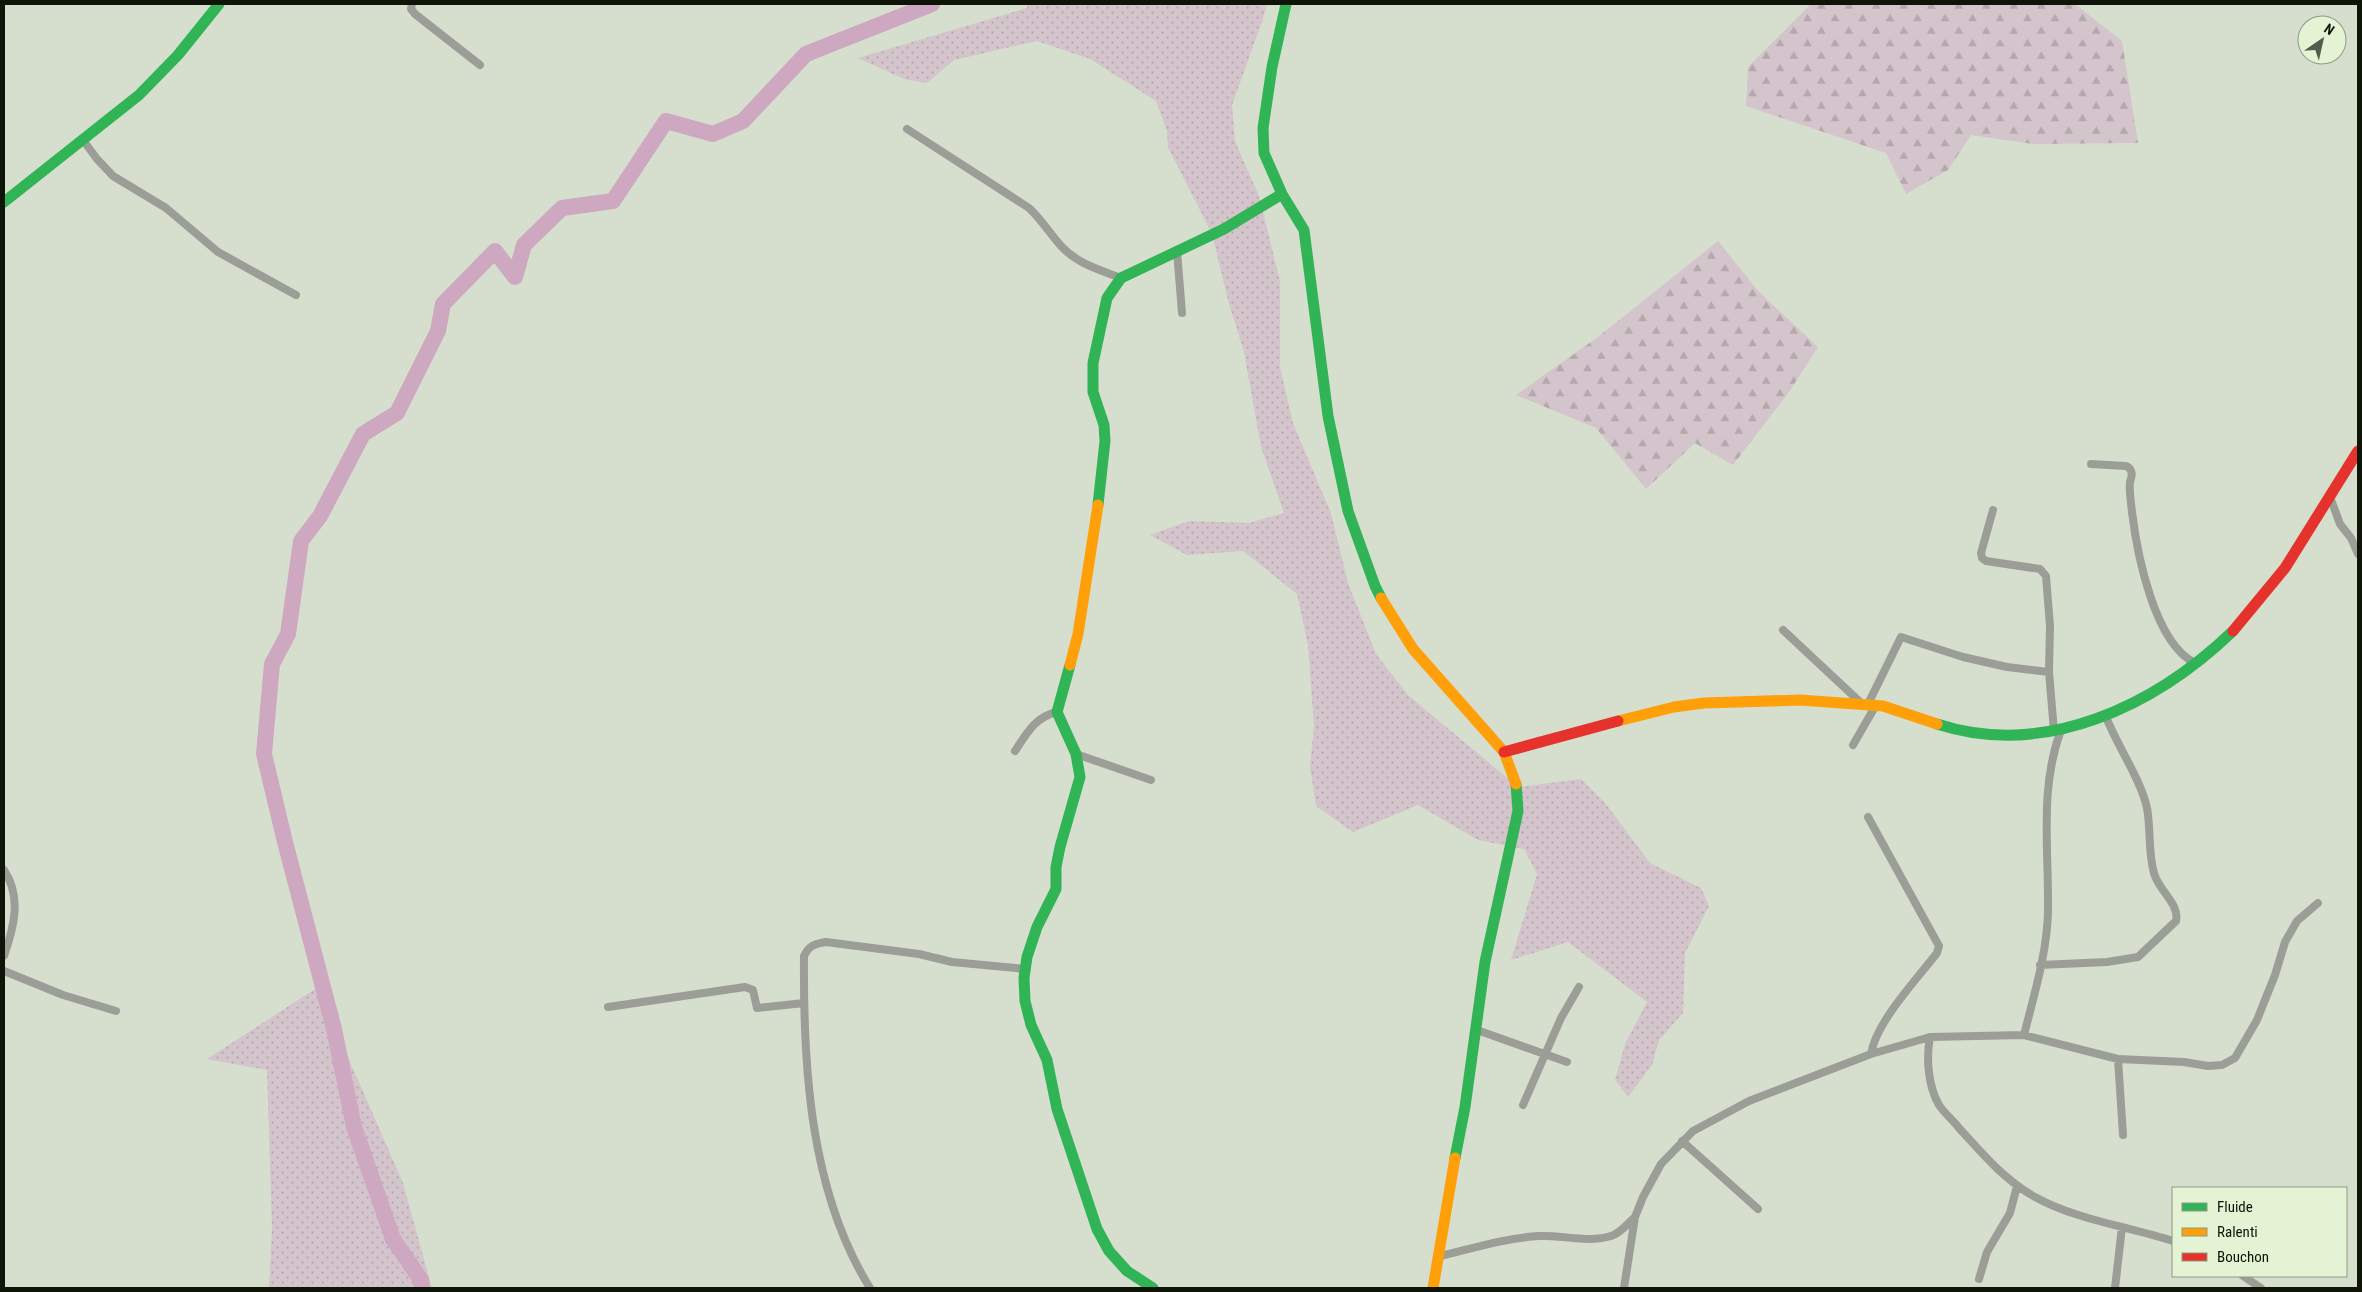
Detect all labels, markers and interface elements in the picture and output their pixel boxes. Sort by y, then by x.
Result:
north arrow [2297,15,2347,65]
text: N [2321,20,2337,38]
legend [2172,1187,2347,1277]
text: Fluide [2217,1198,2253,1216]
text: Ralenti [2217,1223,2258,1241]
text: Bouchon [2217,1248,2269,1266]

